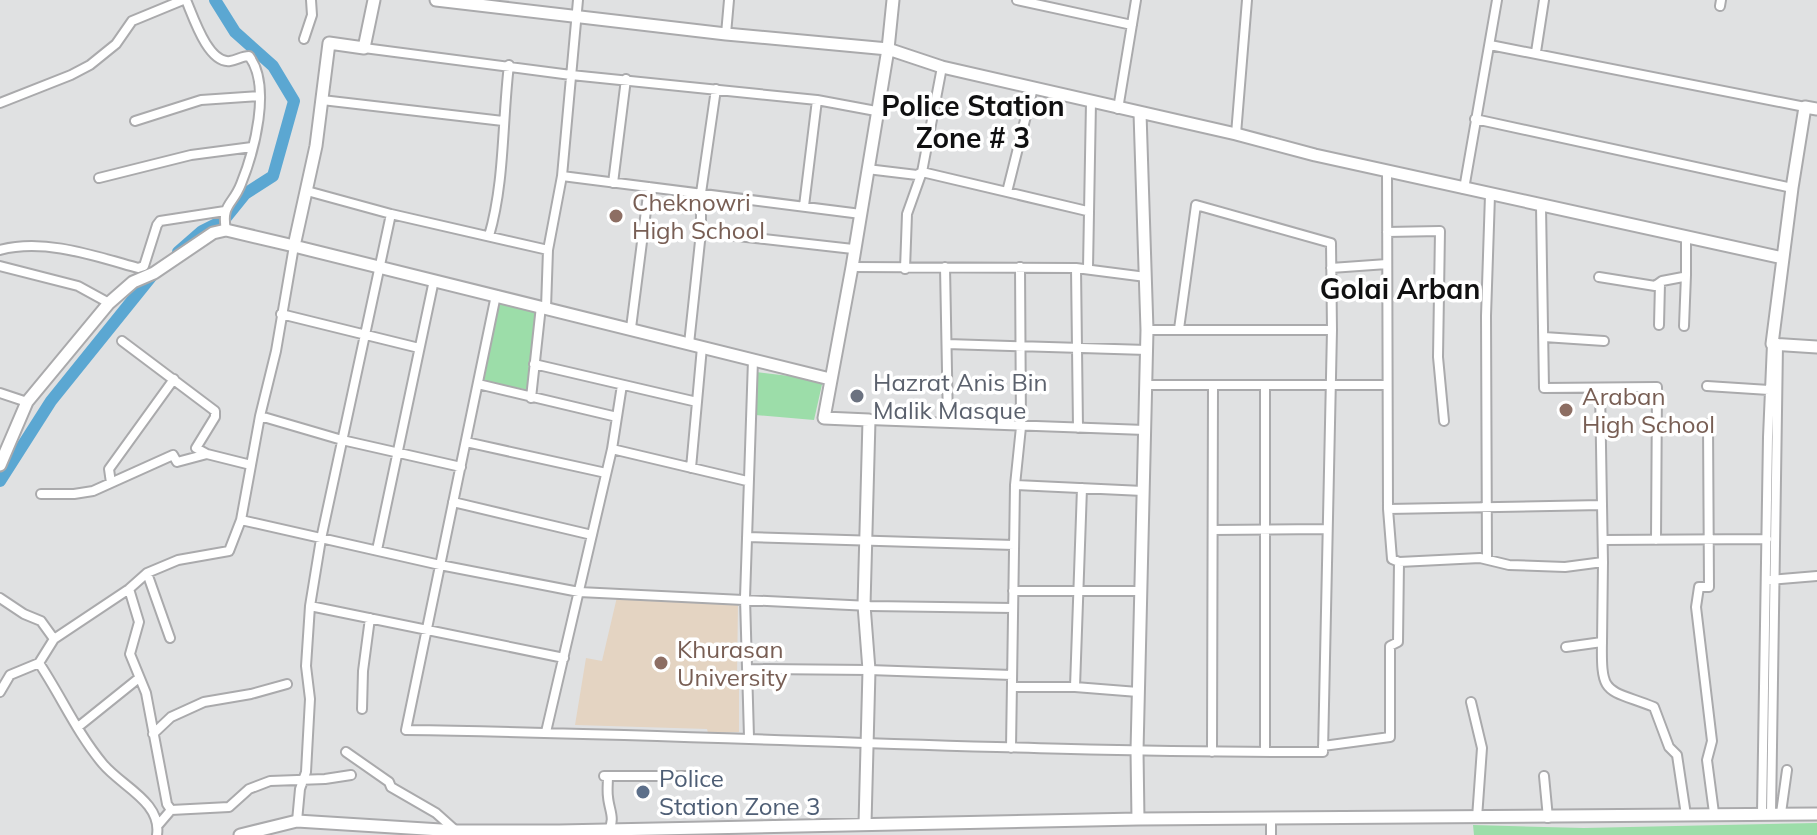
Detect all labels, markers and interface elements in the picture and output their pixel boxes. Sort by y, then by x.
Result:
district label: Police Station Zone # 3 [881,88,1065,155]
place label: Cheknowri High School [632,187,765,245]
marker: Cheknowri High School [607,207,625,225]
district label: Golai Arban [1320,271,1480,306]
place label: Hazrat Anis Bin Malik Masque [873,367,1048,425]
place label: Araban High School [1582,381,1715,439]
marker: Hazrat Anis Bin Malik Masque [848,387,866,405]
marker: Araban High School [1557,401,1575,419]
place label: Khurasan University [677,634,788,692]
marker: Khurasan University [652,654,670,672]
place label: Police Station Zone 3 [659,763,820,821]
marker: Police Station Zone 3 [634,783,652,801]

